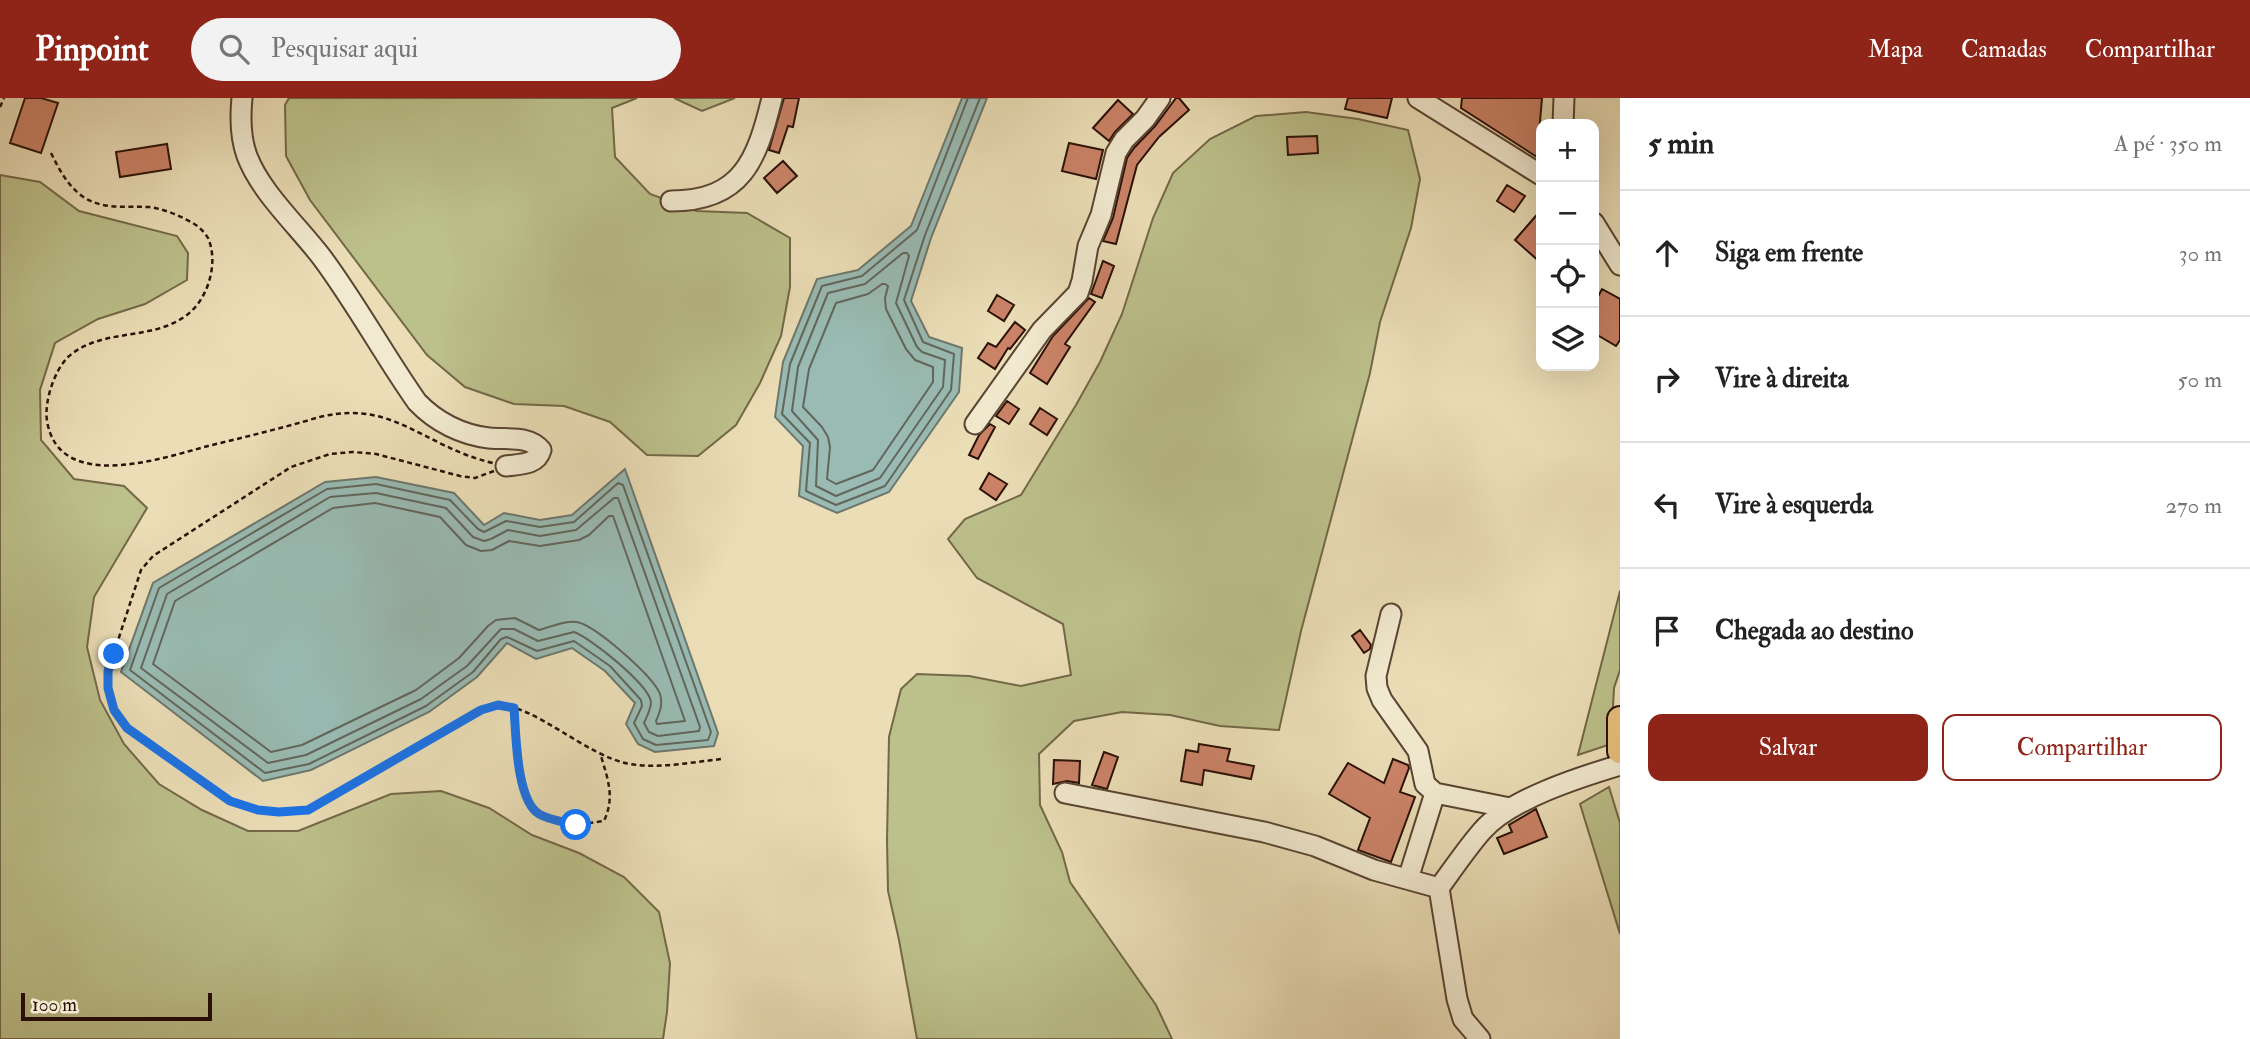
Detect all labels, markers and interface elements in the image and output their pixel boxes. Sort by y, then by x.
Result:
search box [191,18,681,81]
text: Pinpoint [35,29,149,70]
icon: search [215,30,253,68]
text: Pesquisar aqui [271,33,418,65]
text: Mapa [1868,34,1923,65]
text: Camadas [1961,34,2047,65]
text: Compartilhar [2085,34,2215,65]
map controls [1536,119,1599,371]
button: + [1536,119,1599,182]
text: 5 min [1648,125,1714,162]
text: A pé · 350 m [2114,129,2222,158]
button: − [1536,182,1599,245]
icon: ahead [1648,234,1686,272]
text: Siga em frente [1715,237,1863,269]
text: 30 m [2179,239,2222,268]
button: locate [1536,245,1599,308]
button: layers [1536,308,1599,371]
icon: right [1648,360,1686,398]
text: Vire à direita [1715,363,1848,395]
text: 50 m [2178,365,2222,394]
icon: left [1648,486,1686,524]
text: Vire à esquerda [1715,489,1873,521]
text: 270 m [2165,491,2222,520]
icon: arrive [1648,612,1686,650]
text: Chegada ao destino [1715,615,1913,647]
route end [98,638,129,669]
button: Salvar [1648,714,1928,781]
button: Compartilhar [1942,714,2222,781]
route start [560,809,591,840]
scale bar [21,990,212,1022]
text: 100 m [32,993,77,1017]

